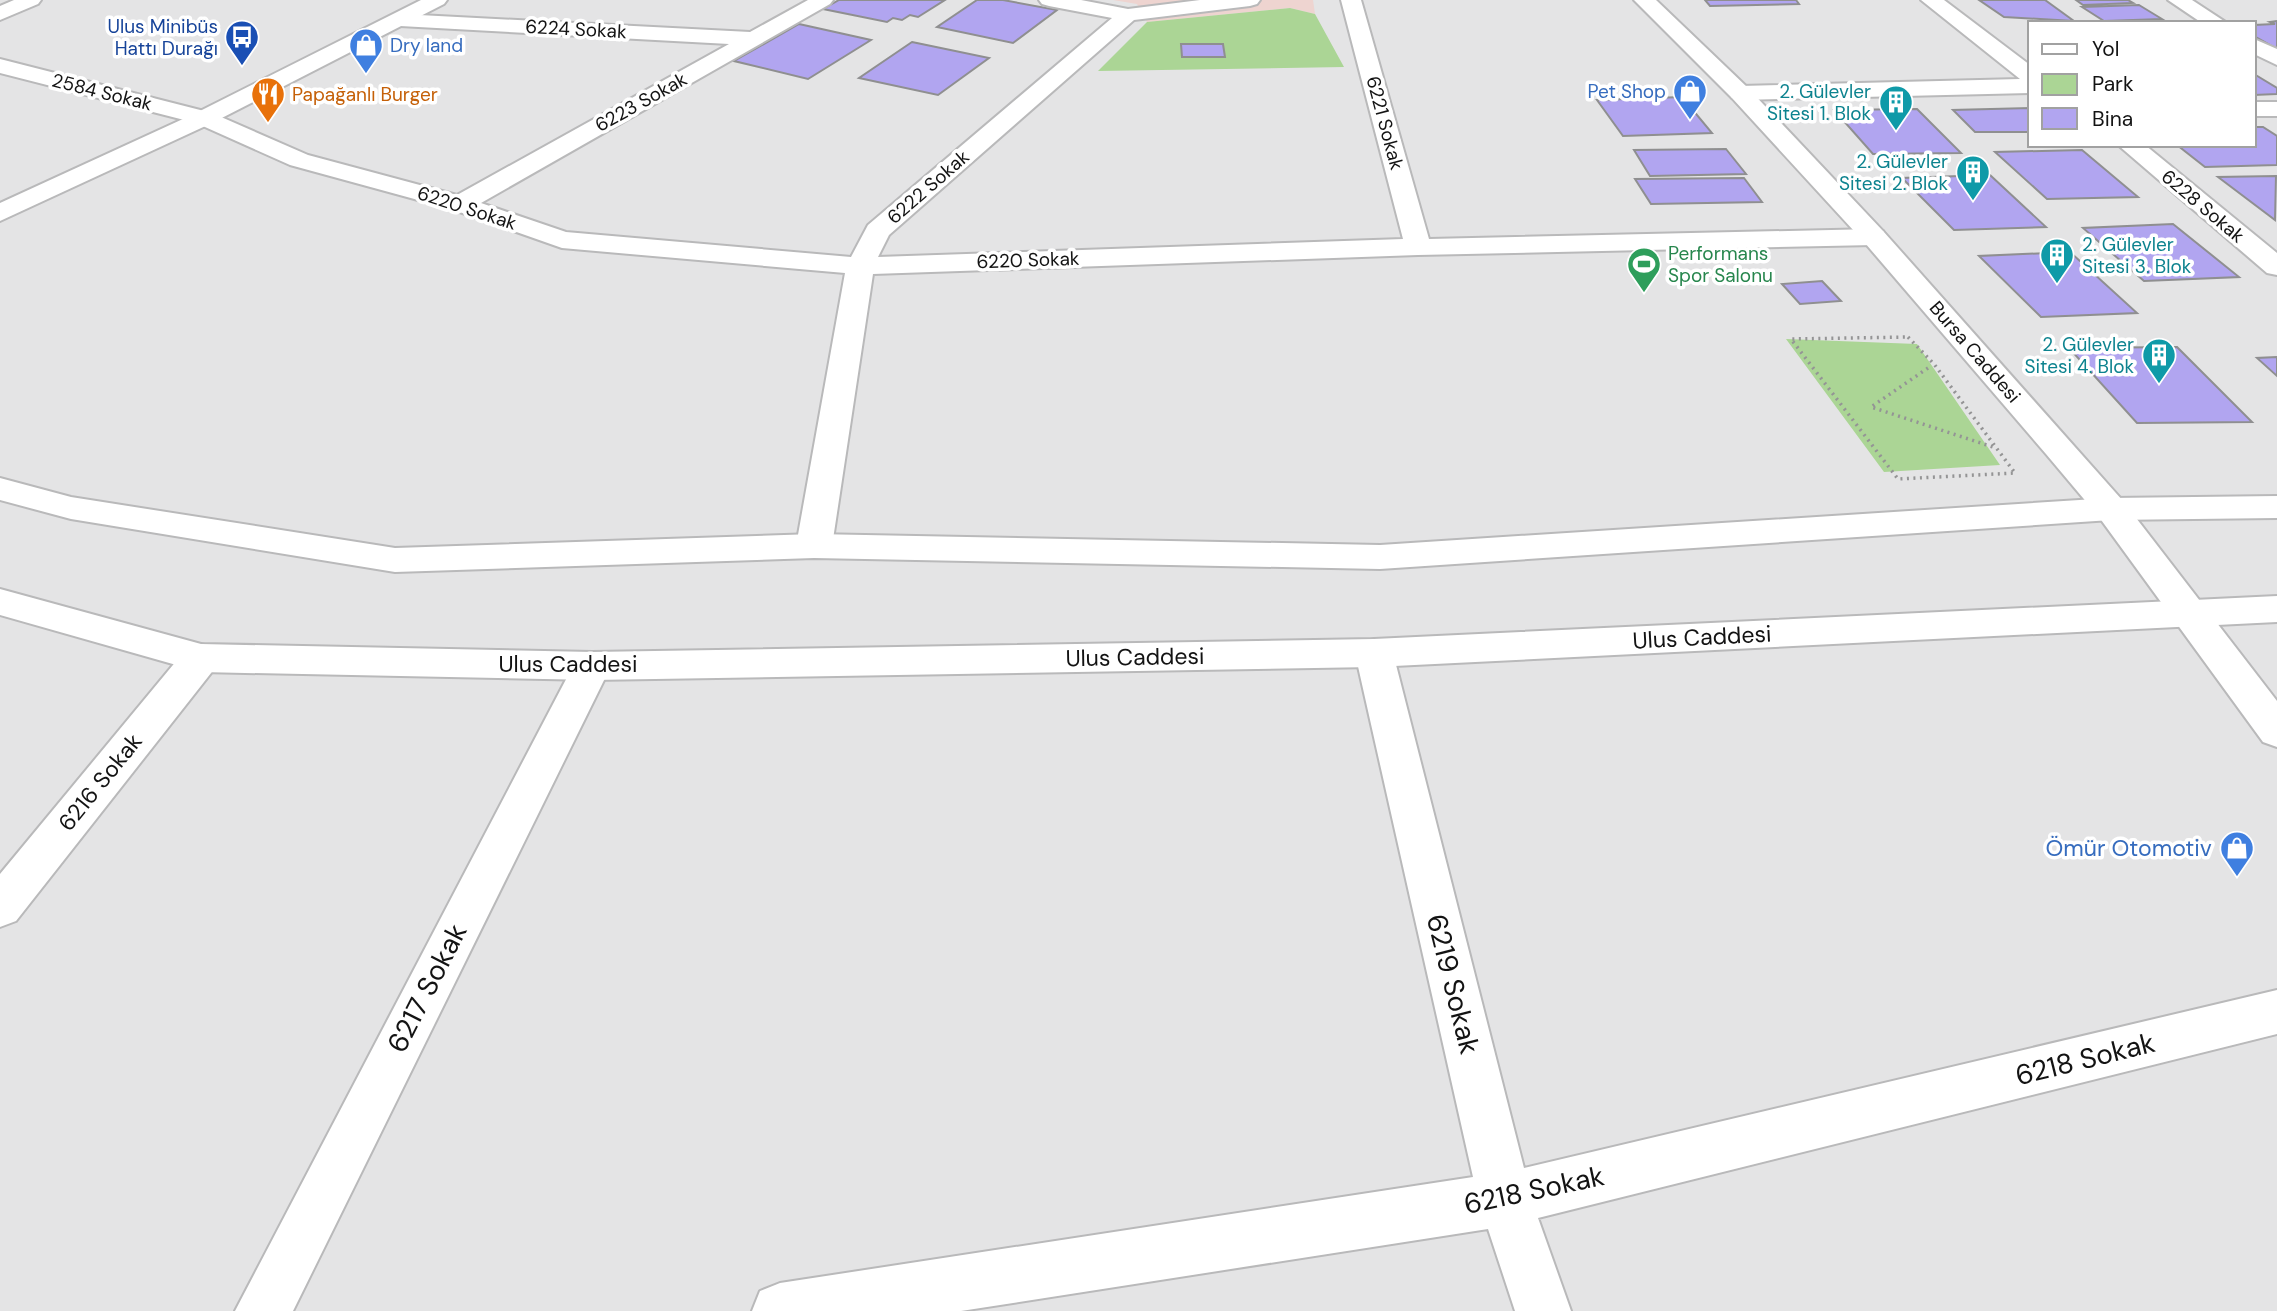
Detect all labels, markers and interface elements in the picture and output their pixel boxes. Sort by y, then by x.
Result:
place label: Ulus Minibüs Hattı Durağı [108,14,218,61]
street label: 6224 Sokak [525,14,628,44]
bus stop icon: Ulus Minibüs Hattı Durağı [223,18,261,67]
legend [2028,21,2256,147]
shop icon: Dry land [347,26,385,75]
place label: Dry land [390,33,463,58]
text: Yol [2092,35,2120,63]
street label: 6223 Sokak [591,66,692,137]
street label: 2584 Sokak [49,67,155,117]
text: Park [2092,70,2134,98]
shop icon: Pet Shop [1671,72,1709,121]
street label: 6221 Sokak [1361,73,1410,173]
restaurant icon: Papağanlı Burger [249,75,287,124]
place label: Pet Shop [1587,79,1666,104]
place label: 2. Gülevler Sitesi 1. Blok [1767,79,1871,126]
place label: Papağanlı Burger [292,82,438,107]
building icon: 2. Gülevler Sitesi 1. Blok [1877,83,1915,132]
text: Bina [2092,105,2133,133]
street label: 6222 Sokak [882,144,975,230]
place label: 2. Gülevler Sitesi 2. Blok [1839,149,1948,196]
building icon: 2. Gülevler Sitesi 2. Blok [1954,153,1992,202]
street label: 6228 Sokak [2156,164,2250,248]
street label: 6220 Sokak [414,180,520,236]
place label: 2. Gülevler Sitesi 3. Blok [2082,232,2192,279]
building icon: 2. Gülevler Sitesi 3. Blok [2038,236,2076,285]
place label: Performans Spor Salonu [1668,241,1773,288]
sports icon: Performans Spor Salonu [1625,245,1663,294]
street label: 6220 Sokak [976,246,1080,274]
street label: Bursa Caddesi [1924,296,2026,408]
place label: 2. Gülevler Sitesi 4. Blok [2024,332,2134,379]
building icon: 2. Gülevler Sitesi 4. Blok [2140,336,2178,385]
street label: Ulus Caddesi [1632,618,1772,656]
street label: Ulus Caddesi [1065,641,1205,673]
street label: Ulus Caddesi [498,649,638,679]
street label: 6216 Sokak [51,727,149,837]
shop icon: Ömür Otomotiv [2218,829,2256,878]
place label: Ömür Otomotiv [2045,833,2212,863]
street label: 6219 Sokak [1418,910,1488,1058]
street label: 6217 Sokak [379,917,475,1059]
street label: 6218 Sokak [2011,1024,2159,1094]
street label: 6218 Sokak [1461,1157,1607,1223]

